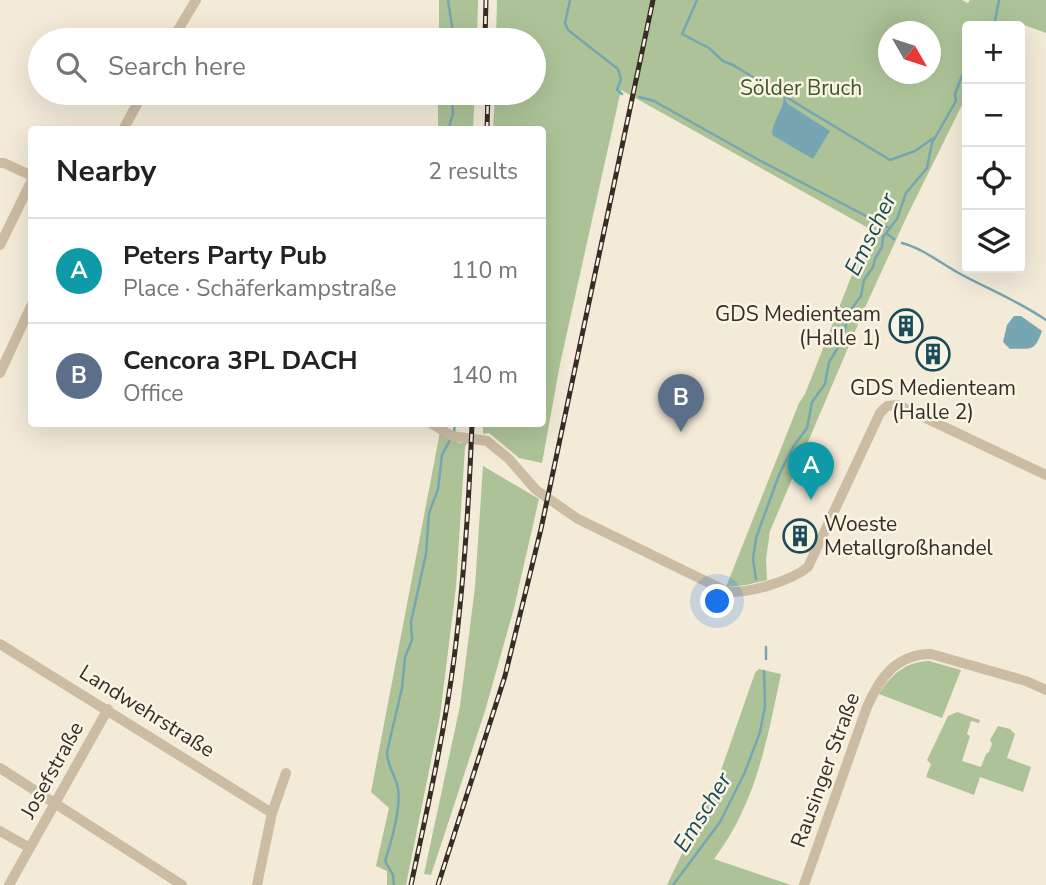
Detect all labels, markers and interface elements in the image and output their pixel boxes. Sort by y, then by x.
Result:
north arrow [878,21,941,84]
map controls [962,21,1025,273]
button: + [962,21,1025,84]
search box [28,28,546,105]
icon: search [52,48,90,86]
text: Search here [108,49,246,84]
park label: Sölder Bruch [740,74,862,102]
button: − [962,84,1025,147]
button: locate [962,147,1025,210]
text: Nearby [56,151,156,192]
text: 2 results [428,156,518,187]
water label: Emscher [837,187,904,281]
button: layers [962,210,1025,273]
text: Peters Party Pub [123,238,327,273]
text: A [70,255,88,286]
text: 110 m [451,255,518,286]
text: Place · Schäferkampstraße [123,273,397,304]
place label: GDS Medienteam (Halle 1) [715,300,881,352]
building icon: GDS Medienteam (Halle 1) [887,307,925,345]
building icon: GDS Medienteam (Halle 2) [914,335,952,373]
text: Cencora 3PL DACH [123,343,358,378]
text: B [71,360,87,391]
text: 140 m [451,360,518,391]
pin: B [658,374,704,432]
place label: GDS Medienteam (Halle 2) [850,374,1016,426]
text: Office [123,378,183,409]
pin: A [788,442,834,500]
place label: Woeste Metallgroßhandel [824,510,994,562]
building icon: Woeste Metallgroßhandel [781,517,819,555]
your location [700,584,734,618]
street label: Landwehrstraße [74,658,220,764]
street label: Rausinger Straße [784,689,866,851]
street label: Josefstraße [13,717,90,824]
water label: Emscher [666,766,739,858]

